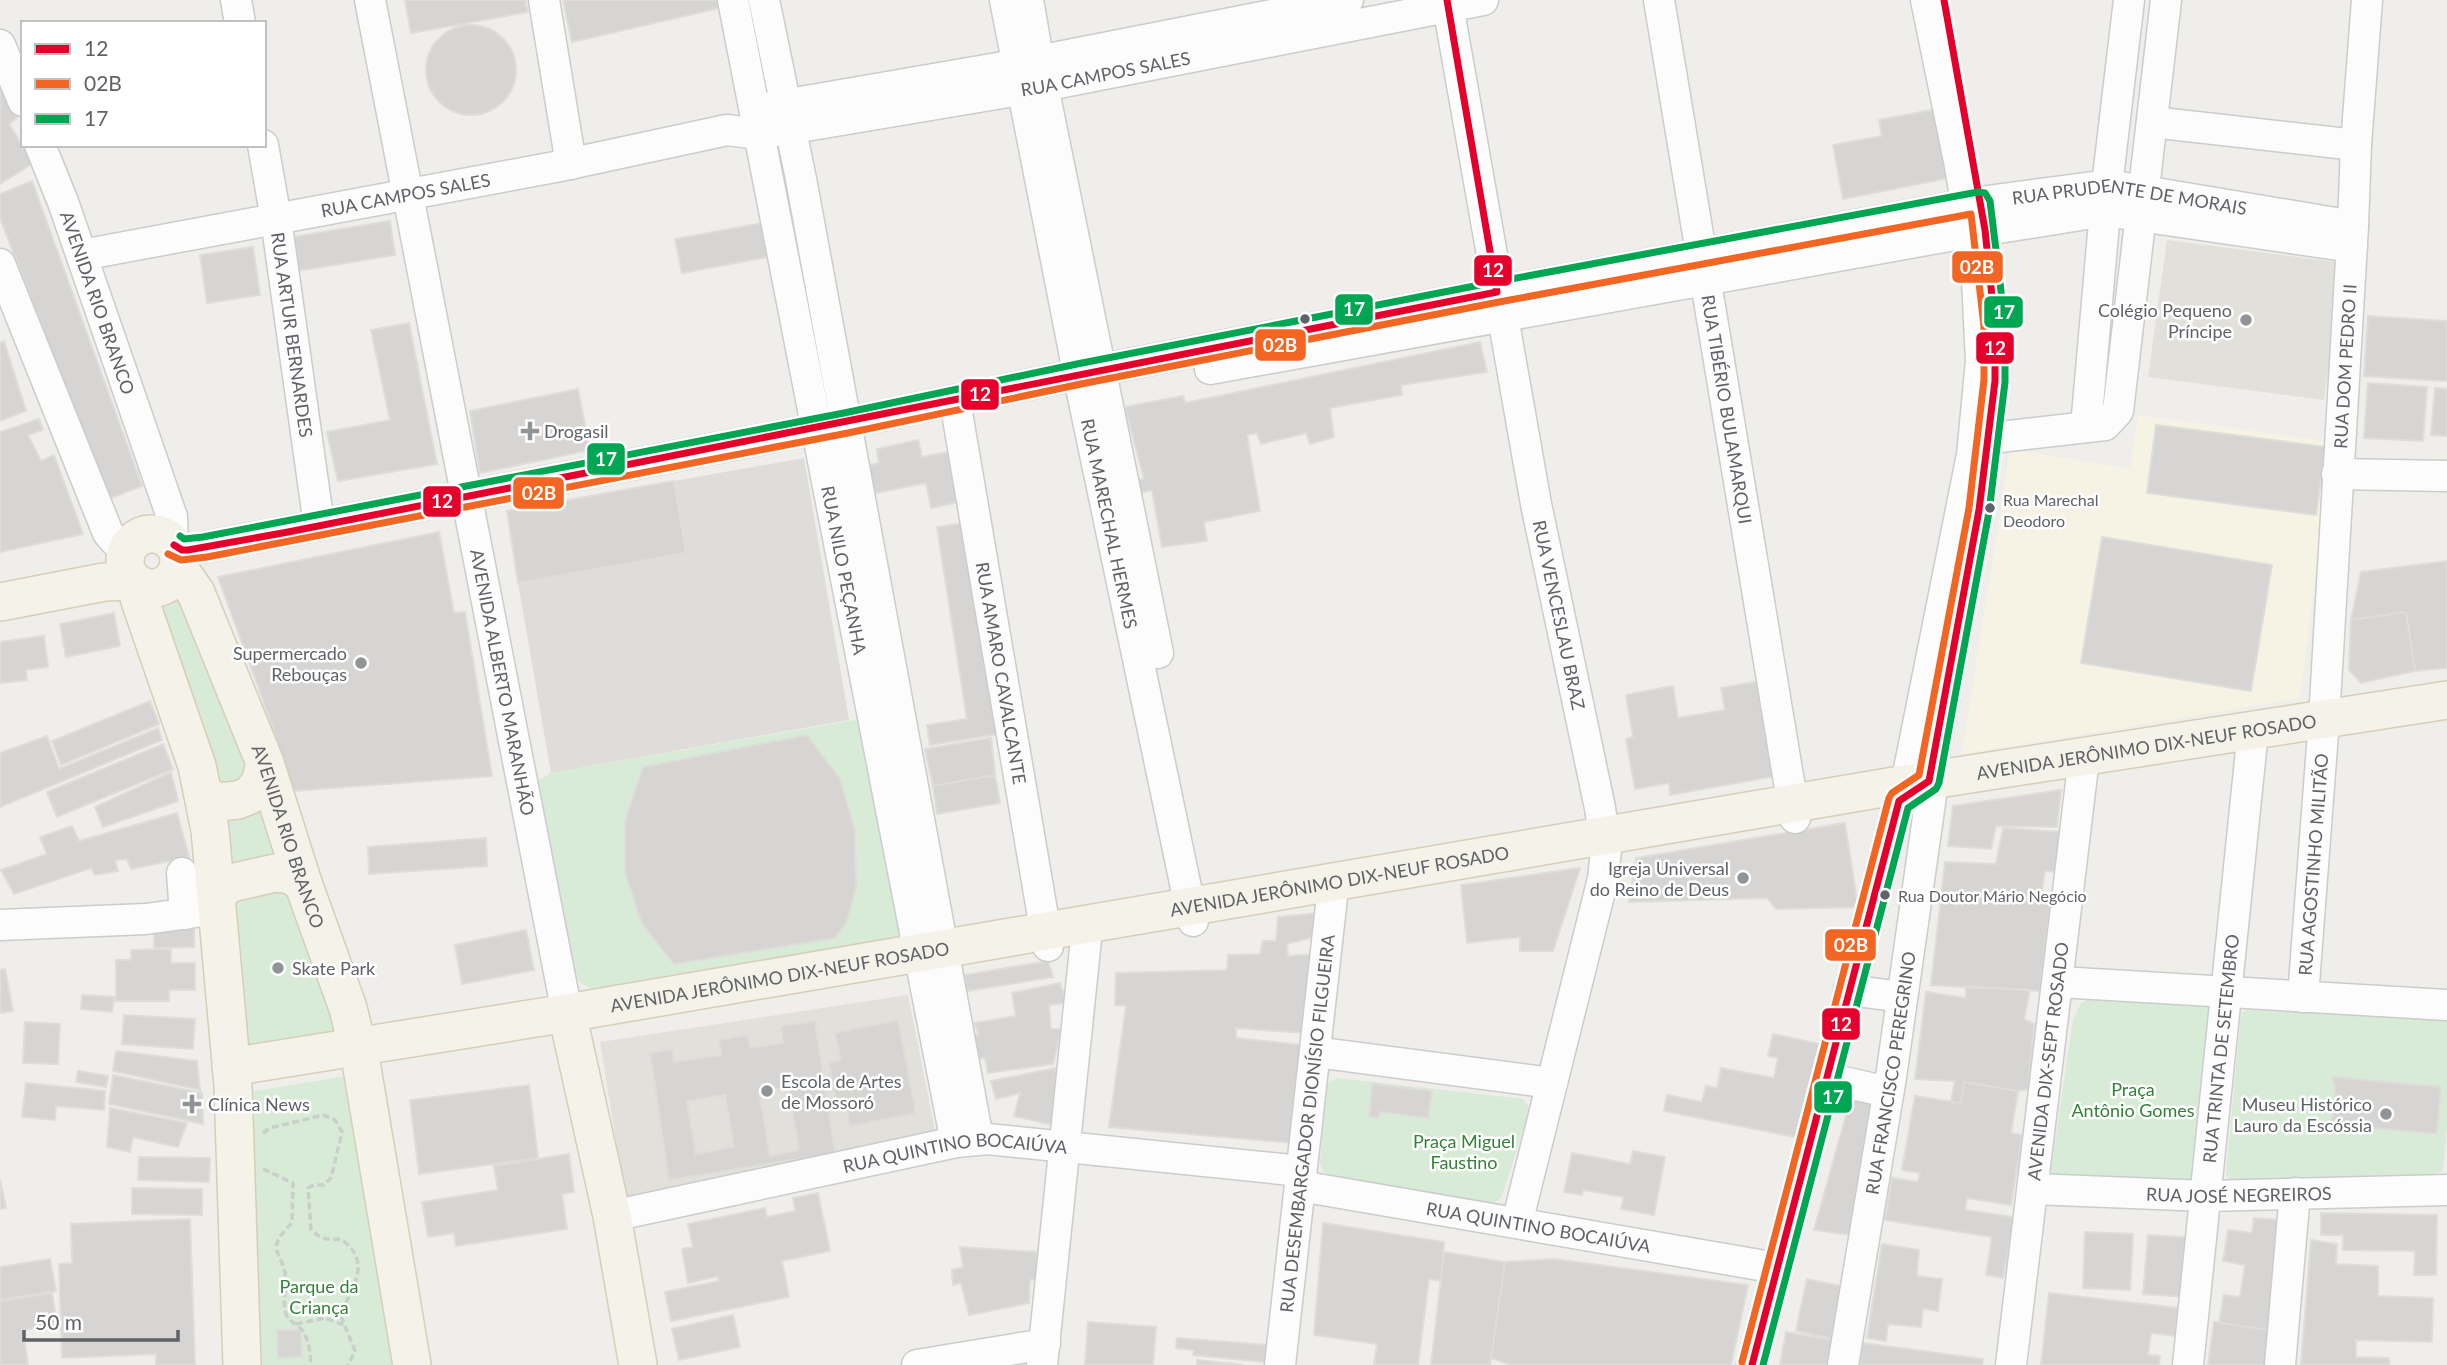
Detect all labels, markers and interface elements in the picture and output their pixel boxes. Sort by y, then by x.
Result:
legend [21,21,266,147]
text: 12 [84,35,108,60]
street label: RUA CAMPOS SALES [1019,46,1192,101]
text: 02B [84,70,122,95]
text: 17 [84,105,108,130]
street label: RUA CAMPOS SALES [319,168,492,221]
street label: RUA PRUDENTE DE MORAIS [2011,174,2249,219]
street label: AVENIDA RIO BRANCO [56,208,140,397]
street label: RUA ARTUR BERNARDES [267,231,318,439]
line badge: 02B [1951,250,2004,284]
line badge: 12 [1473,254,1513,287]
text: 02B [1960,255,1994,278]
text: 12 [1482,258,1504,281]
street label: RUA DOM PEDRO II [2329,283,2361,449]
line badge: 17 [1334,293,1374,326]
street label: RUA TIBÉRIO BULAMARQUI [1697,293,1757,526]
line badge: 17 [1983,295,2024,329]
text: 17 [1343,297,1365,320]
place label: Colégio Pequeno Príncipe [2098,299,2232,342]
text: 17 [1993,300,2015,323]
unlabelled marker [1298,312,1312,326]
marker: Colégio Pequeno Príncipe [2238,312,2254,328]
line badge: 02B [1254,328,1307,362]
line badge: 12 [1975,331,2015,365]
text: 02B [1263,333,1297,356]
text: 12 [1984,336,2006,359]
line badge: 12 [960,378,1000,411]
text: 12 [969,382,991,405]
street label: RUA MARECHAL HERMES [1077,417,1142,631]
place label: Drogasil [544,420,609,442]
marker: Drogasil [522,423,538,439]
line badge: 17 [586,442,626,476]
text: 17 [595,447,617,470]
line badge: 02B [512,476,565,510]
text: 02B [522,481,556,504]
street label: RUA NILO PEÇANHA [817,484,872,657]
line badge: 12 [422,485,462,518]
text: 12 [431,489,453,512]
place label: Rua Marechal Deodoro [2003,490,2098,530]
marker: Rua Marechal Deodoro [1983,501,1997,515]
street label: RUA VENCESLAU BRAZ [1529,518,1590,712]
street label: AVENIDA ALBERTO MARANHÃO [466,547,539,817]
street label: RUA AMARO CAVALCANTE [972,560,1031,786]
place label: Supermercado Rebouças [233,642,347,685]
marker: Supermercado Rebouças [353,655,369,671]
street label: AVENIDA JERÔNIMO DIX-NEUF ROSADO [1975,709,2318,784]
street label: AVENIDA RIO BRANCO [248,741,329,931]
street label: RUA AGOSTINHO MILITÃO [2294,752,2332,976]
street label: AVENIDA JERÔNIMO DIX-NEUF ROSADO [1168,841,1511,921]
place label: Igreja Universal do Reino de Deus [1590,857,1729,900]
marker: Igreja Universal do Reino de Deus [1735,870,1751,886]
place label: Rua Doutor Mário Negócio [1898,886,2087,905]
marker: Rua Doutor Mário Negócio [1878,888,1892,902]
line badge: 02B [1824,928,1877,962]
street label: RUA DESEMBARGADOR DIONÍSIO FILGUEIRA [1275,932,1339,1314]
text: 02B [1834,933,1868,956]
street label: RUA TRINTA DE SETEMBRO [2198,933,2243,1164]
street label: AVENIDA JERÔNIMO DIX-NEUF ROSADO [608,937,951,1016]
street label: AVENIDA DIX-SEPT ROSADO [2022,941,2073,1182]
street label: RUA FRANCISCO PEREGRINO [1861,950,1920,1196]
place label: Skate Park [292,957,376,979]
marker: Skate Park [270,960,286,976]
line badge: 12 [1821,1007,1861,1041]
text: 12 [1830,1012,1852,1035]
place label: Escola de Artes de Mossoró [781,1070,902,1113]
park label: Praça Antônio Gomes [2071,1078,2195,1121]
line badge: 17 [1813,1080,1853,1114]
marker: Escola de Artes de Mossoró [759,1083,775,1099]
text: 17 [1822,1085,1844,1108]
place label: Clínica News [208,1093,310,1115]
place label: Museu Histórico Lauro da Escóssia [2234,1093,2372,1136]
marker: Clínica News [182,1094,202,1114]
marker: Museu Histórico Lauro da Escóssia [2378,1106,2394,1122]
street label: RUA QUINTINO BOCAIÚVA [841,1128,1069,1177]
park label: Praça Miguel Faustino [1413,1130,1515,1173]
street label: RUA JOSÉ NEGREIROS [2146,1182,2332,1207]
street label: RUA QUINTINO BOCAIÚVA [1425,1197,1653,1257]
park label: Parque da Criança [280,1275,358,1318]
scale bar [24,1298,178,1342]
text: 50 m [35,1309,82,1334]

